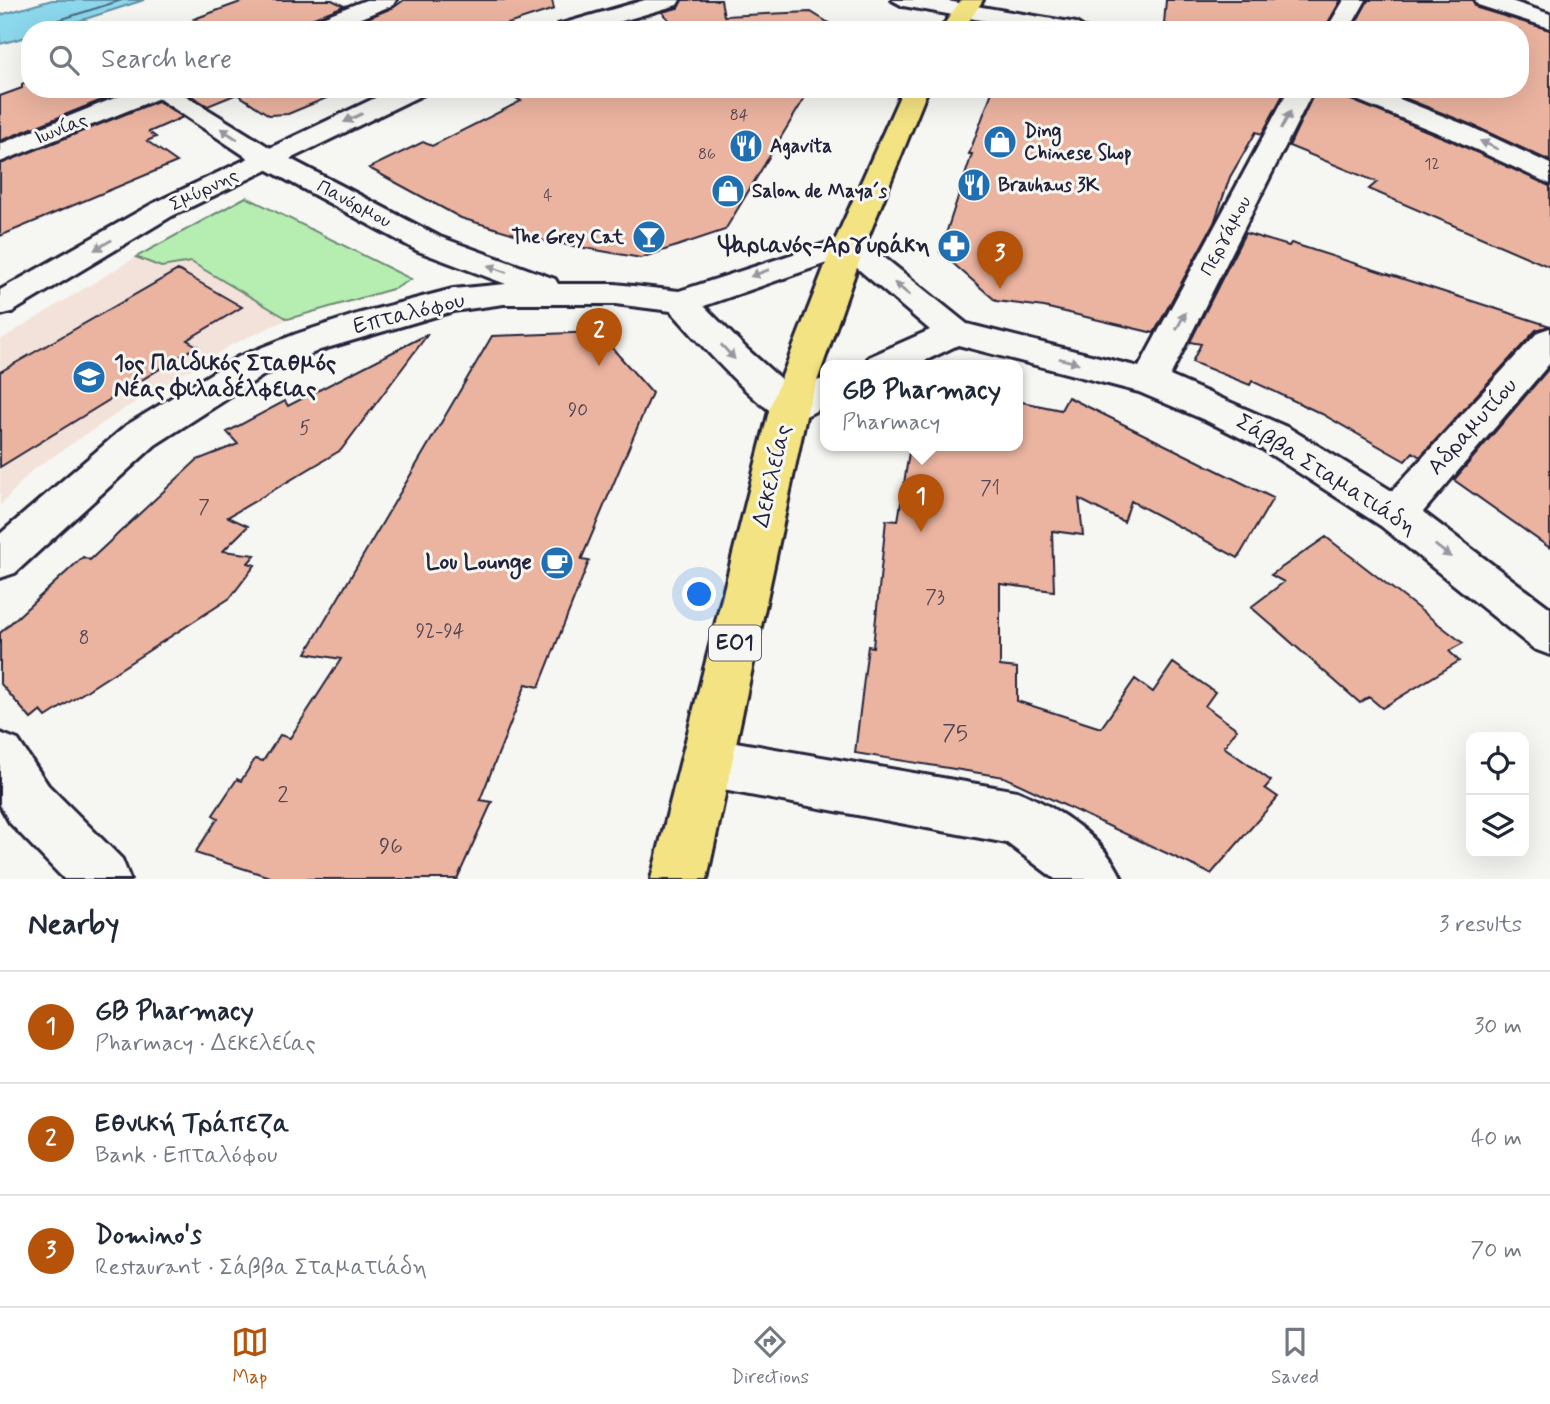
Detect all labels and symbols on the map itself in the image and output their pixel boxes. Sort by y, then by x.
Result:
house number: 84 [730,105,749,126]
street label: Ιωνίας [31,107,91,151]
one-way arrow [1281,110,1292,130]
one-way arrow [343,112,363,124]
place label: Ding Chinese Shop [1024,119,1132,166]
shop icon: Ding Chinese Shop [981,123,1019,161]
restaurant icon: Agavita [727,127,765,165]
one-way arrow [219,128,239,141]
place label: Agavita [770,134,832,160]
one-way arrow [1478,140,1499,151]
house number: 86 [698,144,716,165]
house number: 12 [1424,154,1440,175]
street label: Σμύρνης [166,163,242,217]
restaurant icon: Brauhaus 3K [955,166,993,204]
shop icon: Salon de Maya´s [709,172,747,210]
place label: Brauhaus 3K [998,173,1100,198]
street label: Πανόρμου [312,174,396,234]
place label: Salon de Maya´s [752,179,888,204]
house number: 4 [543,185,553,206]
street label: Περγάμου [1195,192,1257,280]
bar icon: The Grey Cat [630,218,668,256]
place label: The Grey Cat [512,225,625,250]
pharmacy icon: Ψαριανός-Αργυράκη [935,227,973,265]
place label: Ψαριανός-Αργυράκη [717,231,930,261]
pin: 3 [977,231,1023,289]
one-way arrow [93,238,112,251]
one-way arrow [487,263,508,274]
one-way arrow [750,268,771,279]
one-way arrow [894,282,911,297]
street label: Επταλόφου [350,286,468,342]
pin: 2 [576,308,622,366]
one-way arrow [1175,312,1187,331]
one-way arrow [719,343,735,360]
place label: 1ος Παιδικός Σταθμός Νέας Φιλαδέλφειας [114,349,336,405]
one-way arrow [1058,356,1080,367]
school or university icon: 1ος Παιδικός Σταθμός Νέας Φιλαδέλφειας [70,358,108,396]
street label: Αδραμυτίου [1421,372,1525,482]
house number: 90 [568,398,588,423]
street label: Σάββα Σταματιάδη [1230,407,1422,543]
house number: 5 [299,416,311,441]
street label: Δεκελείας [747,422,799,530]
pin: 1 [898,474,944,532]
house number: 71 [980,476,1000,501]
house number: 7 [198,495,210,520]
one-way arrow [1433,543,1451,558]
cafe icon: Lou Lounge [538,544,576,582]
place label: Lou Lounge [425,548,532,580]
your location [682,577,716,611]
house number: 73 [925,585,945,610]
house number: 92-94 [416,619,464,644]
house number: 8 [79,626,89,651]
road number: ΕΟ1 [709,626,761,660]
house number: 75 [942,719,968,749]
house number: 2 [277,781,289,811]
house number: 96 [379,832,403,862]

